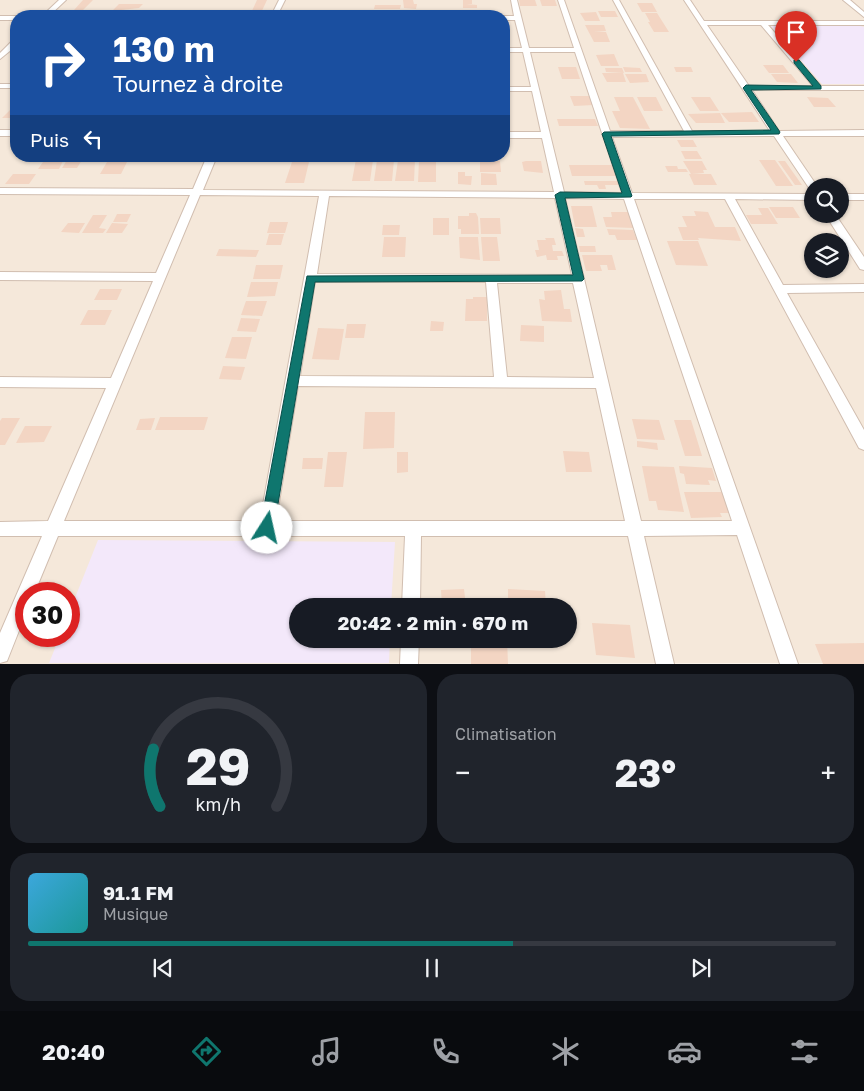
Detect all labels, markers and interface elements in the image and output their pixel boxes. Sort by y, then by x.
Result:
pin [775,11,817,62]
icon: arrive [782,18,810,46]
text: 130 m [113,28,215,70]
icon: right [30,30,95,95]
text: Tournez à droite [113,70,283,97]
icon: left [79,125,107,153]
text: Puis [30,128,69,151]
map controls [804,178,849,278]
button: search [804,178,849,223]
button: layers [804,233,849,278]
position arrow [240,501,292,553]
speed limit sign: 30 [15,582,80,647]
text: 20:42 · 2 min · 670 m [338,611,528,634]
text: Climatisation [455,724,557,744]
text: 29 [186,734,251,796]
text: 23° [615,750,676,795]
text: − [455,756,470,789]
text: + [821,756,836,789]
text: km/h [196,793,241,815]
text: 91.1 FM [103,881,174,904]
text: Musique [103,904,168,924]
icon: previous [149,954,177,982]
icon: pause [418,954,446,982]
icon: next [687,954,715,982]
icon: directions [189,1034,224,1069]
icon: music [309,1034,344,1069]
icon: phone [428,1034,463,1069]
icon: climate [548,1034,583,1069]
icon: car [667,1034,702,1069]
icon: filters [787,1034,822,1069]
text: 20:40 [42,1038,105,1065]

